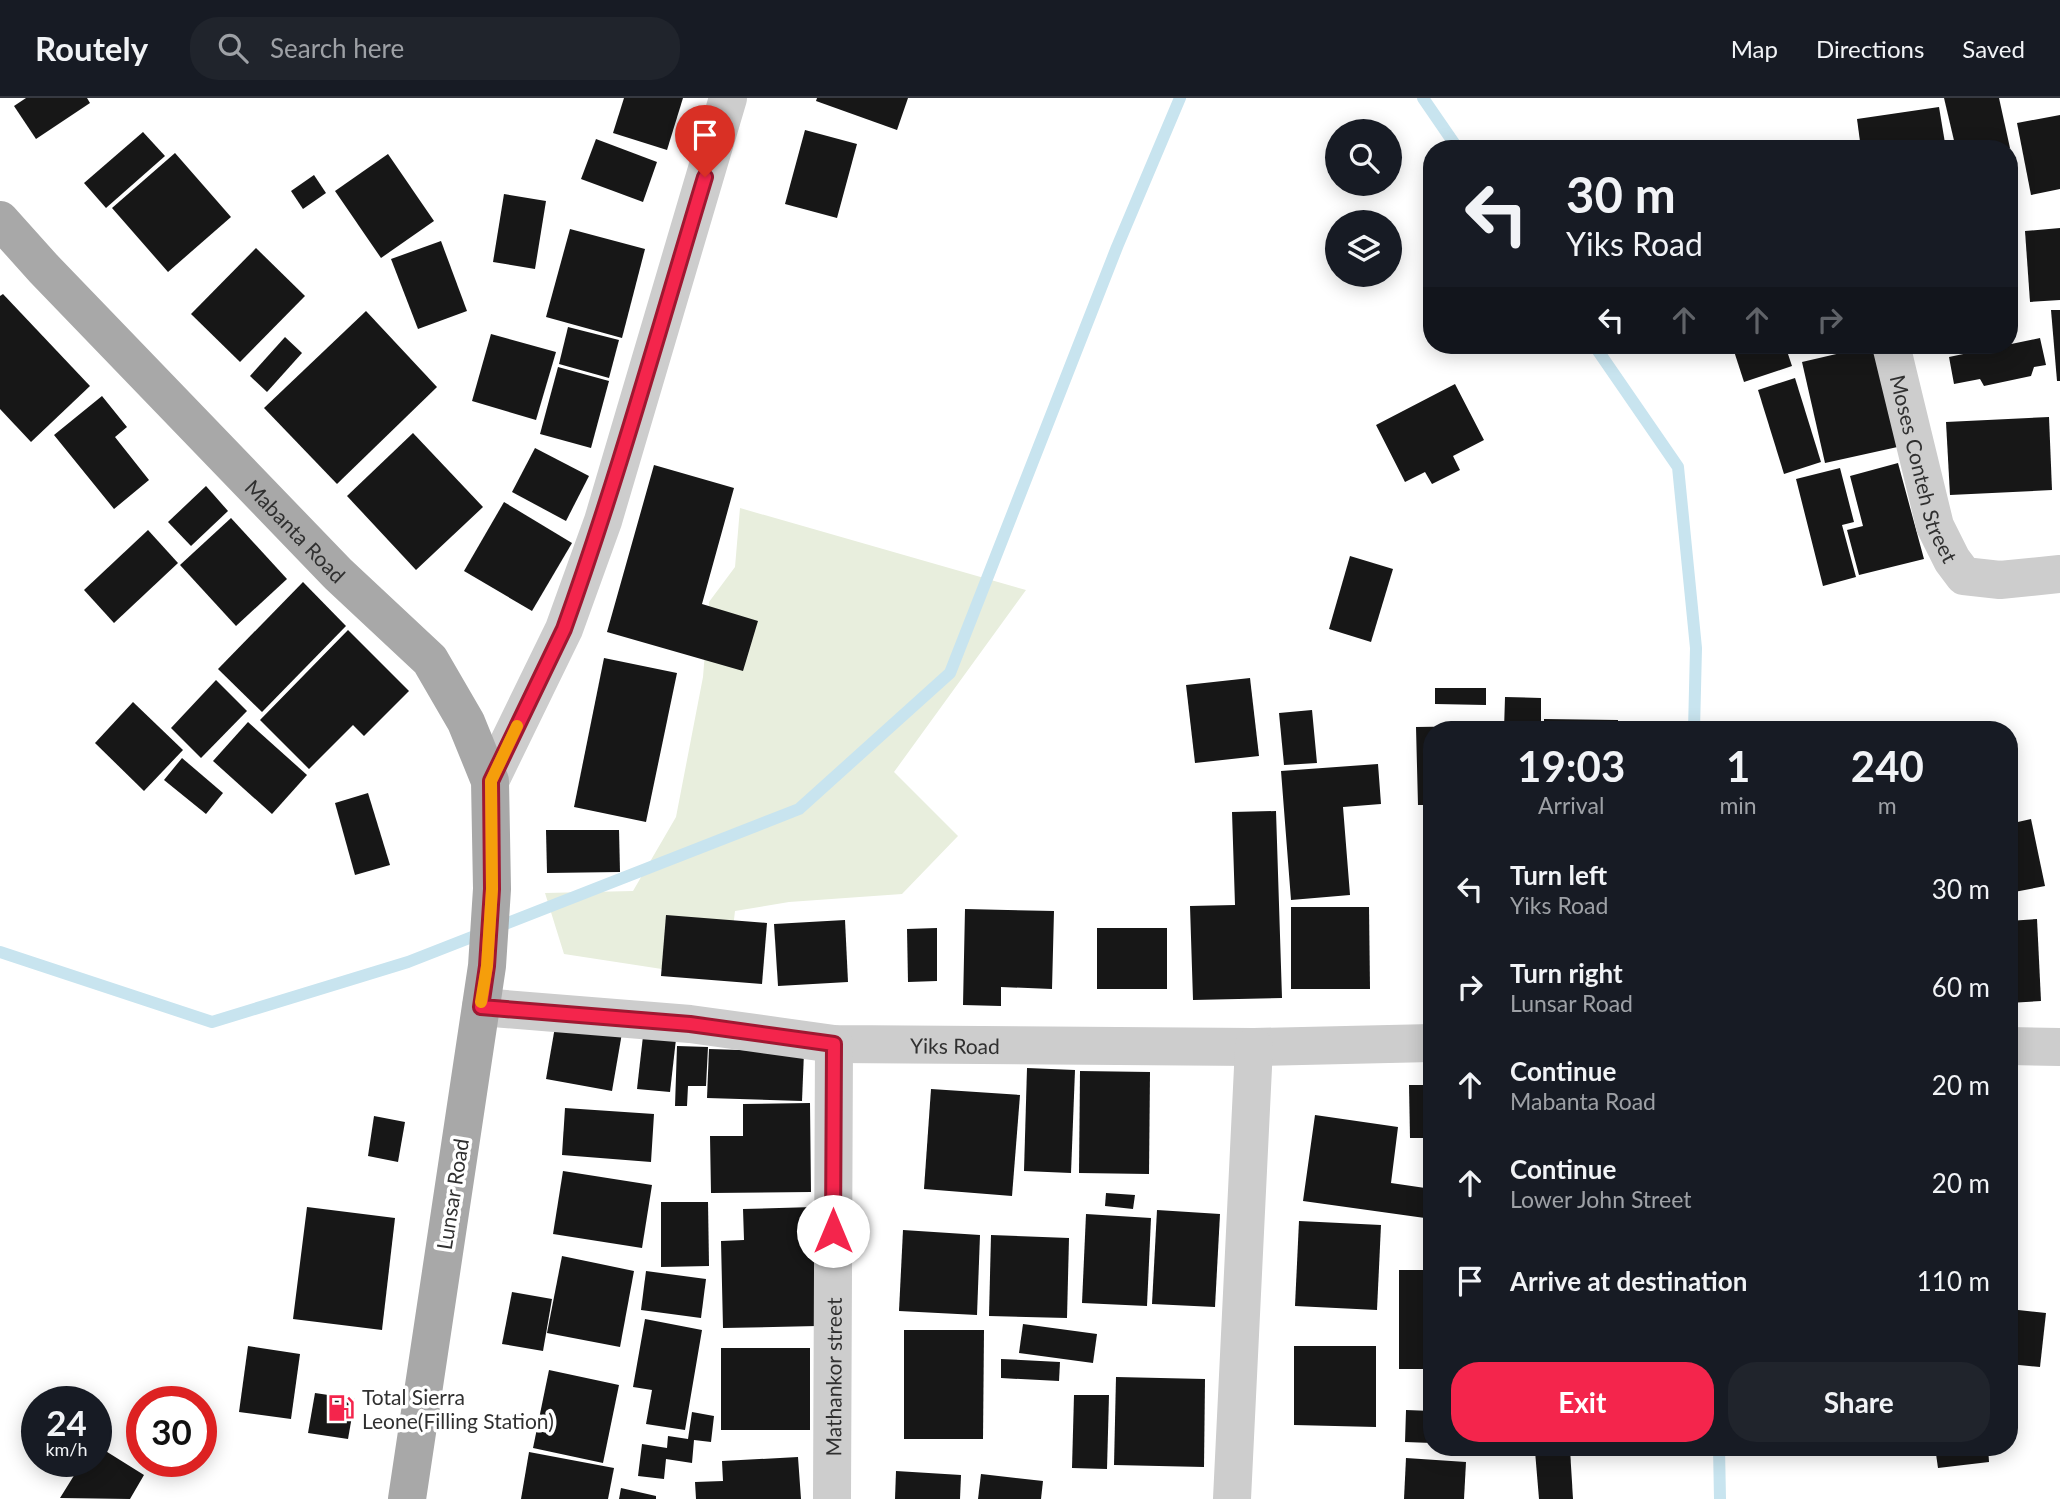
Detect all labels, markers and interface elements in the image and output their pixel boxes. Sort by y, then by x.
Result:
search box [190,17,680,80]
text: Routely [35,28,148,68]
icon: search [214,29,252,67]
text: Search here [270,32,404,64]
text: Map [1731,34,1778,63]
text: Directions [1816,34,1924,63]
text: Saved [1962,34,2025,63]
pin [675,105,735,177]
icon: arrive [686,116,724,154]
map controls [1325,119,1402,287]
button: search [1325,119,1402,196]
text: 30 m [1566,165,1676,223]
icon: left [1451,168,1542,259]
button: layers [1325,210,1402,287]
text: Yiks Road [1566,224,1703,263]
icon: left [1592,301,1630,339]
icon: ahead [1665,301,1703,339]
icon: ahead [1738,301,1776,339]
icon: right [1811,301,1849,339]
street label: Moses Conteh Street [1886,372,1964,567]
street label: Mabanta Road [241,474,351,587]
text: 19:03 [1517,741,1625,791]
text: 1 [1726,741,1750,791]
text: 240 [1851,741,1924,791]
text: Arrival [1538,791,1604,819]
text: min [1719,791,1757,819]
text: m [1878,791,1897,819]
text: Turn left [1510,859,1607,891]
icon: left [1451,870,1489,908]
text: 30 m [1932,873,1990,905]
text: Yiks Road [1510,891,1608,919]
text: Turn right [1510,957,1623,989]
icon: right [1451,968,1489,1006]
text: 60 m [1932,971,1990,1003]
text: Lunsar Road [1510,989,1633,1017]
street label: Yiks Road [910,1032,1000,1058]
text: Continue [1510,1055,1616,1087]
icon: ahead [1451,1066,1489,1104]
text: 20 m [1932,1069,1990,1101]
text: Mabanta Road [1510,1087,1656,1115]
street label: Lunsar Road [431,1137,473,1251]
text: Continue [1510,1153,1616,1185]
icon: ahead [1451,1164,1489,1202]
text: 20 m [1932,1167,1990,1199]
text: Lower John Street [1510,1185,1691,1213]
position arrow [796,1194,870,1268]
icon: arrive [1451,1262,1489,1300]
text: Arrive at destination [1510,1265,1747,1297]
text: 110 m [1917,1265,1990,1297]
street label: Mathankor street [820,1297,845,1457]
button: Exit [1451,1362,1714,1442]
button: Share [1728,1362,1990,1442]
place label: Total Sierra Leone(Filling Station) [362,1384,554,1433]
speed limit sign: 30 [126,1386,217,1477]
fuel station icon: Total Sierra Leone(Filling Station) [326,1393,356,1423]
text: 24 [46,1401,87,1443]
text: km/h [45,1438,88,1460]

